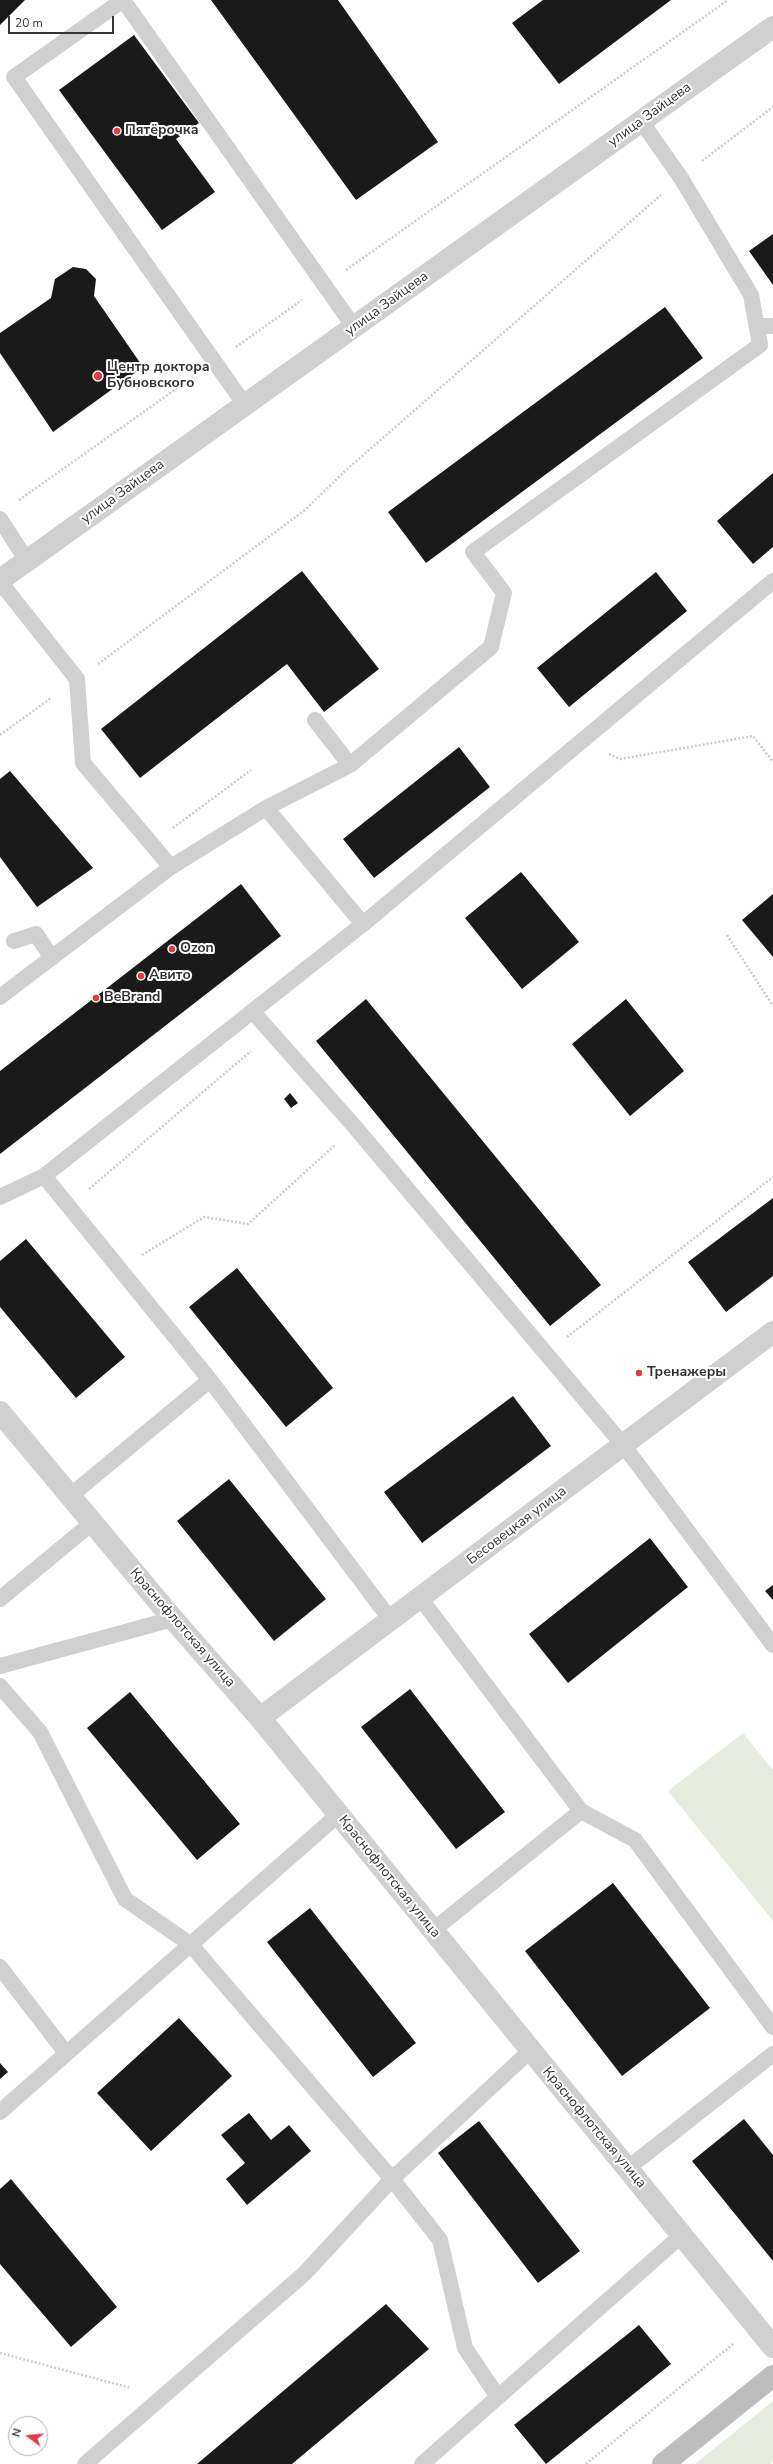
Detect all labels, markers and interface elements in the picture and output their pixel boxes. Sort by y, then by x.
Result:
scale bar [10,8,116,34]
text: 20 m [15,15,43,31]
street label: улица Зайцева [605,79,695,151]
place label: Пятёрочка [125,123,198,139]
marker: Пятёрочка [112,126,122,136]
street label: улица Зайцева [342,268,432,340]
place label: Центр доктора Бубновского [107,360,210,392]
marker: Центр доктора Бубновского [92,370,104,382]
street label: улица Зайцева [78,456,168,528]
place label: Ozon [180,941,214,957]
marker: Ozon [167,944,177,954]
place label: Авито [149,968,191,984]
marker: Авито [136,971,146,981]
place label: BeBrand [104,990,161,1006]
marker: BeBrand [91,993,101,1003]
place label: Тренажеры [647,1365,726,1381]
marker: Тренажеры [634,1368,644,1378]
street label: Бесовецкая улица [464,1483,570,1569]
street label: Краснофлотская улица [126,1565,238,1691]
street label: Краснофлотская улица [334,1812,444,1942]
street label: Краснофлотская улица [539,2064,649,2192]
north arrow [8,2416,48,2456]
text: N [9,2427,25,2439]

